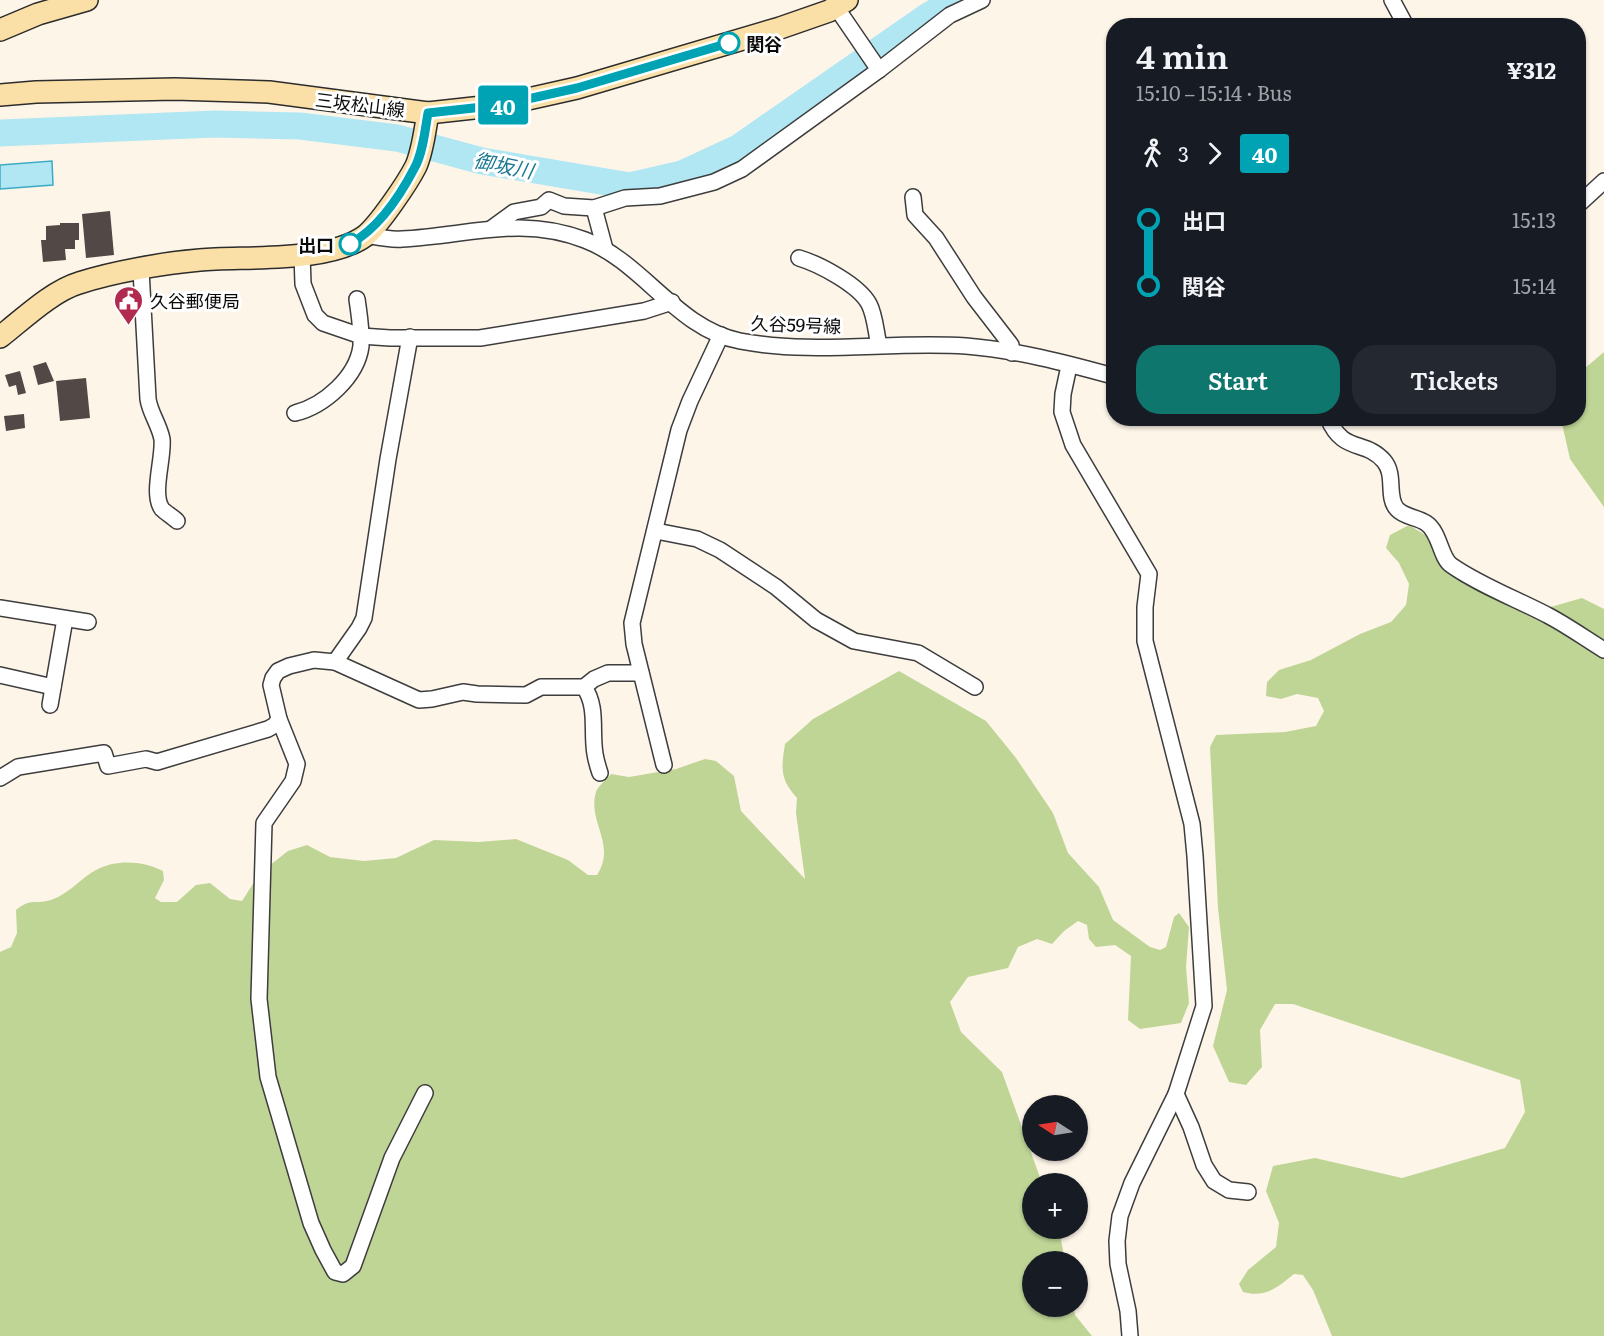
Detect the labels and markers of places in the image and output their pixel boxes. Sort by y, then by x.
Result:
place label: 関谷 [746,30,782,57]
marker: 関谷 [718,32,740,54]
place label: 出口 [298,231,334,258]
marker: 出口 [339,233,361,255]
public building icon: 久谷郵便局 [113,284,145,326]
place label: 久谷郵便局 [150,287,240,314]

